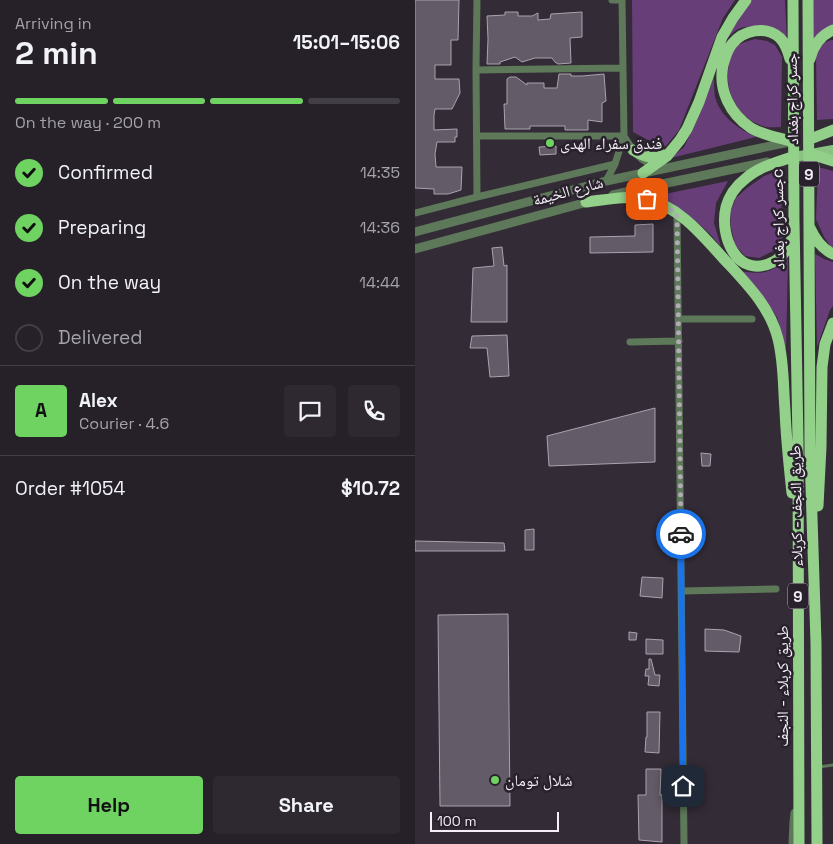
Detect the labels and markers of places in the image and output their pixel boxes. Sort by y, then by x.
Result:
place label: فندق سفراء الهدى [560,133,662,154]
marker: فندق سفراء الهدى [544,137,556,149]
pin [626,178,668,220]
pin [662,765,704,807]
place label: شلال تومان [505,770,573,791]
marker: شلال تومان [489,774,501,786]

